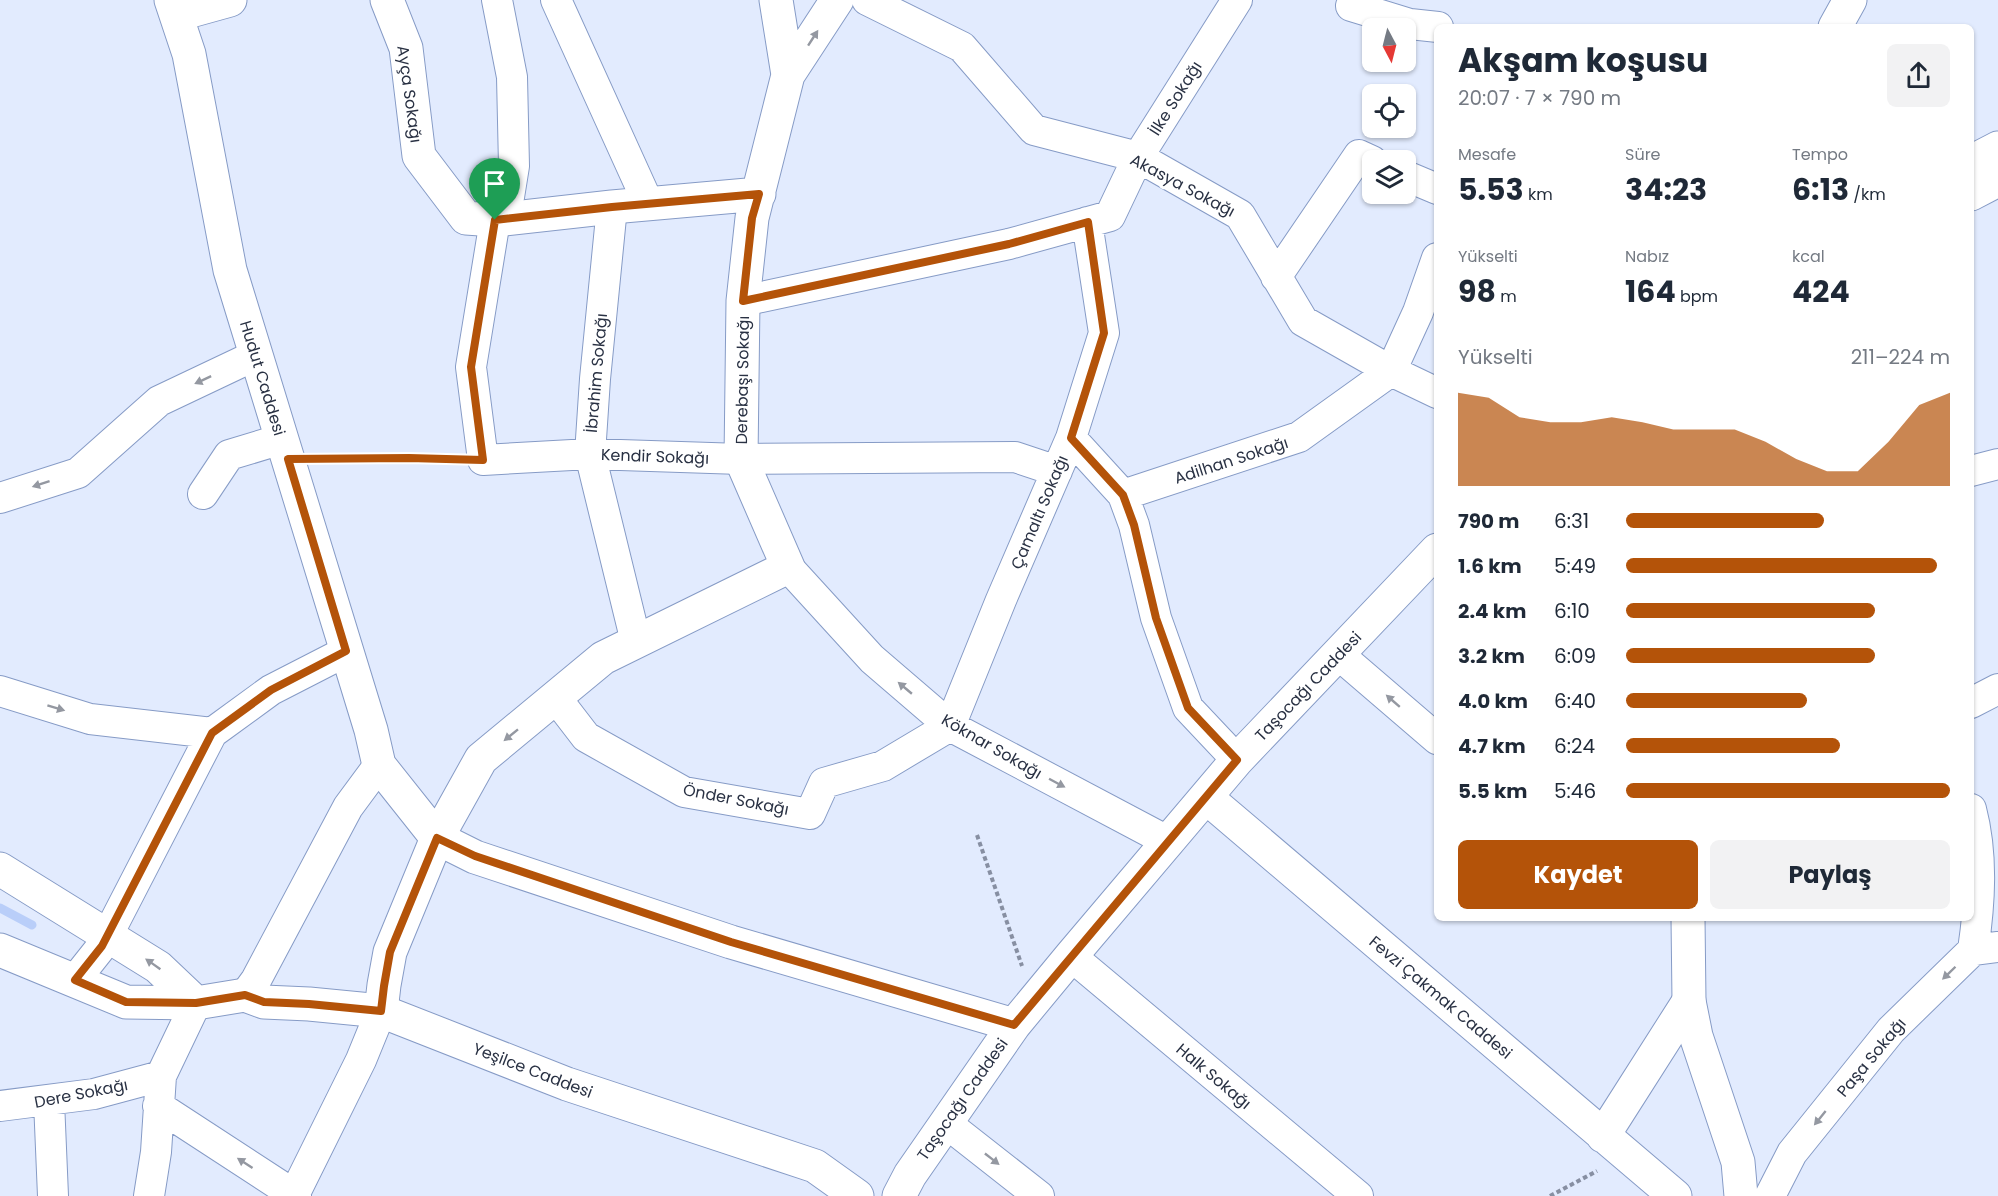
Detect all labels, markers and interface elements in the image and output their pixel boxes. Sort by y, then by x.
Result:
north arrow [1362,18,1416,72]
map controls [1362,18,1416,204]
one-way arrow [807,29,818,46]
text: Akşam koşusu [1458,37,1708,84]
street label: Ayça Sokağı [391,44,428,144]
button: share [1887,44,1950,107]
street label: İlke Sokağı [1143,57,1207,140]
button: locate [1362,84,1416,138]
text: 20:07 · 7 × 790 m [1458,84,1621,112]
text: Mesafe [1458,143,1516,166]
text: Süre [1625,143,1661,166]
text: Tempo [1792,143,1848,166]
street label: Akasya Sokağı [1126,148,1239,223]
button: layers [1362,150,1416,204]
pin [469,158,520,220]
icon: arrive [478,167,511,200]
text: 5.53 [1458,168,1524,211]
text: 34:23 [1625,168,1707,211]
text: 6:13 [1792,168,1849,211]
text: km [1524,183,1553,206]
text: /km [1849,183,1886,206]
text: Yükselti [1458,245,1518,268]
text: Nabız [1625,245,1669,268]
text: kcal [1792,245,1825,268]
text: 98 [1458,270,1496,313]
text: 164 [1625,270,1676,313]
text: 424 [1792,270,1850,313]
text: m [1496,285,1517,308]
text: bpm [1676,285,1718,308]
street label: İbrahim Sokağı [580,312,613,434]
street label: Derebaşı Sokağı [730,315,755,445]
street label: Hudut Caddesi [234,318,291,439]
text: Yükselti [1458,343,1533,371]
text: 211–224 m [1851,343,1950,371]
one-way arrow [194,376,211,385]
street label: Adilhan Sokağı [1171,431,1291,490]
street label: Kendir Sokağı [601,443,709,470]
street label: Çamaltı Sokağı [1005,452,1074,573]
one-way arrow [32,480,50,490]
text: 790 m [1458,507,1519,535]
text: 6:31 [1554,507,1589,535]
text: 1.6 km [1458,552,1522,580]
text: 5:49 [1554,552,1596,580]
text: 2.4 km [1458,597,1526,625]
text: 6:10 [1554,597,1590,625]
street label: Taşocağı Caddesi [1250,626,1367,746]
text: 3.2 km [1458,642,1525,670]
text: 6:09 [1554,642,1596,670]
one-way arrow [898,682,913,695]
text: 4.0 km [1458,687,1528,715]
text: 6:40 [1554,687,1596,715]
one-way arrow [1386,695,1401,708]
one-way arrow [47,704,65,713]
street label: Köknar Sokağı [937,708,1046,785]
one-way arrow [503,728,519,741]
text: 4.7 km [1458,732,1526,760]
text: 6:24 [1554,732,1595,760]
text: 5.5 km [1458,777,1527,805]
text: 5:46 [1554,777,1596,805]
street label: Önder Sokağı [681,778,791,821]
one-way arrow [1049,778,1066,788]
button: Kaydet [1458,840,1698,909]
button: Paylaş [1710,840,1950,909]
street label: Fevzi Çakmak Caddesi [1364,931,1517,1064]
one-way arrow [145,958,161,970]
one-way arrow [1942,966,1957,980]
street label: Paşa Sokağı [1831,1013,1911,1102]
street label: Taşocağı Caddesi [912,1033,1013,1165]
street label: Yeşilce Caddesi [470,1037,596,1104]
street label: Halk Sokağı [1171,1038,1256,1115]
street label: Dere Sokağı [32,1073,130,1114]
one-way arrow [1814,1111,1826,1126]
one-way arrow [984,1153,1000,1165]
one-way arrow [238,1157,254,1169]

